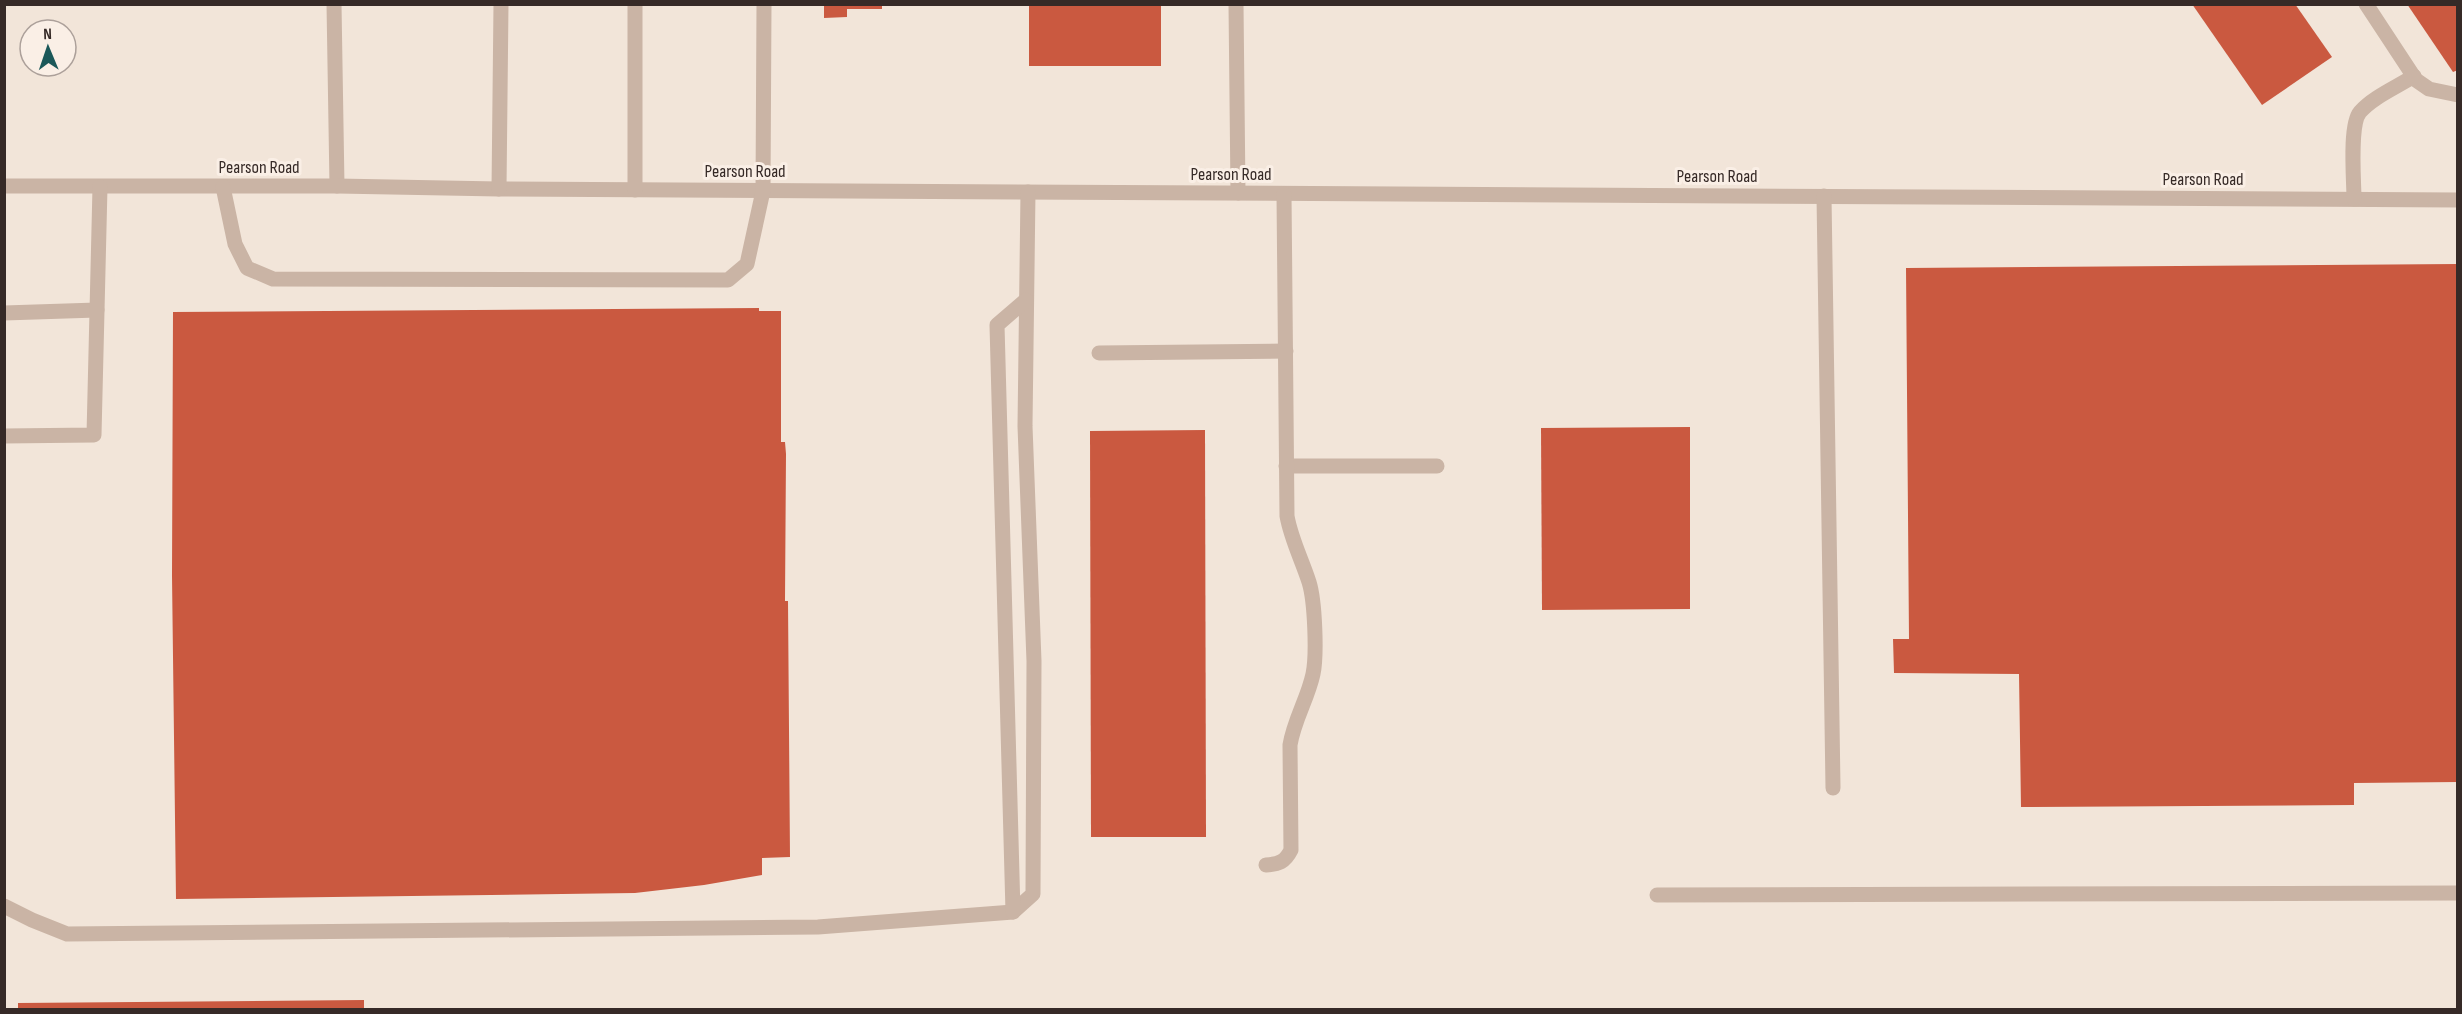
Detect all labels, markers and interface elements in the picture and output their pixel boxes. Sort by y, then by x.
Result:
north arrow [18,18,78,78]
text: N [43,25,52,44]
street label: Pearson Road [218,157,300,178]
street label: Pearson Road [704,161,786,182]
street label: Pearson Road [1190,164,1272,185]
street label: Pearson Road [1676,166,1758,187]
street label: Pearson Road [2162,169,2244,190]

